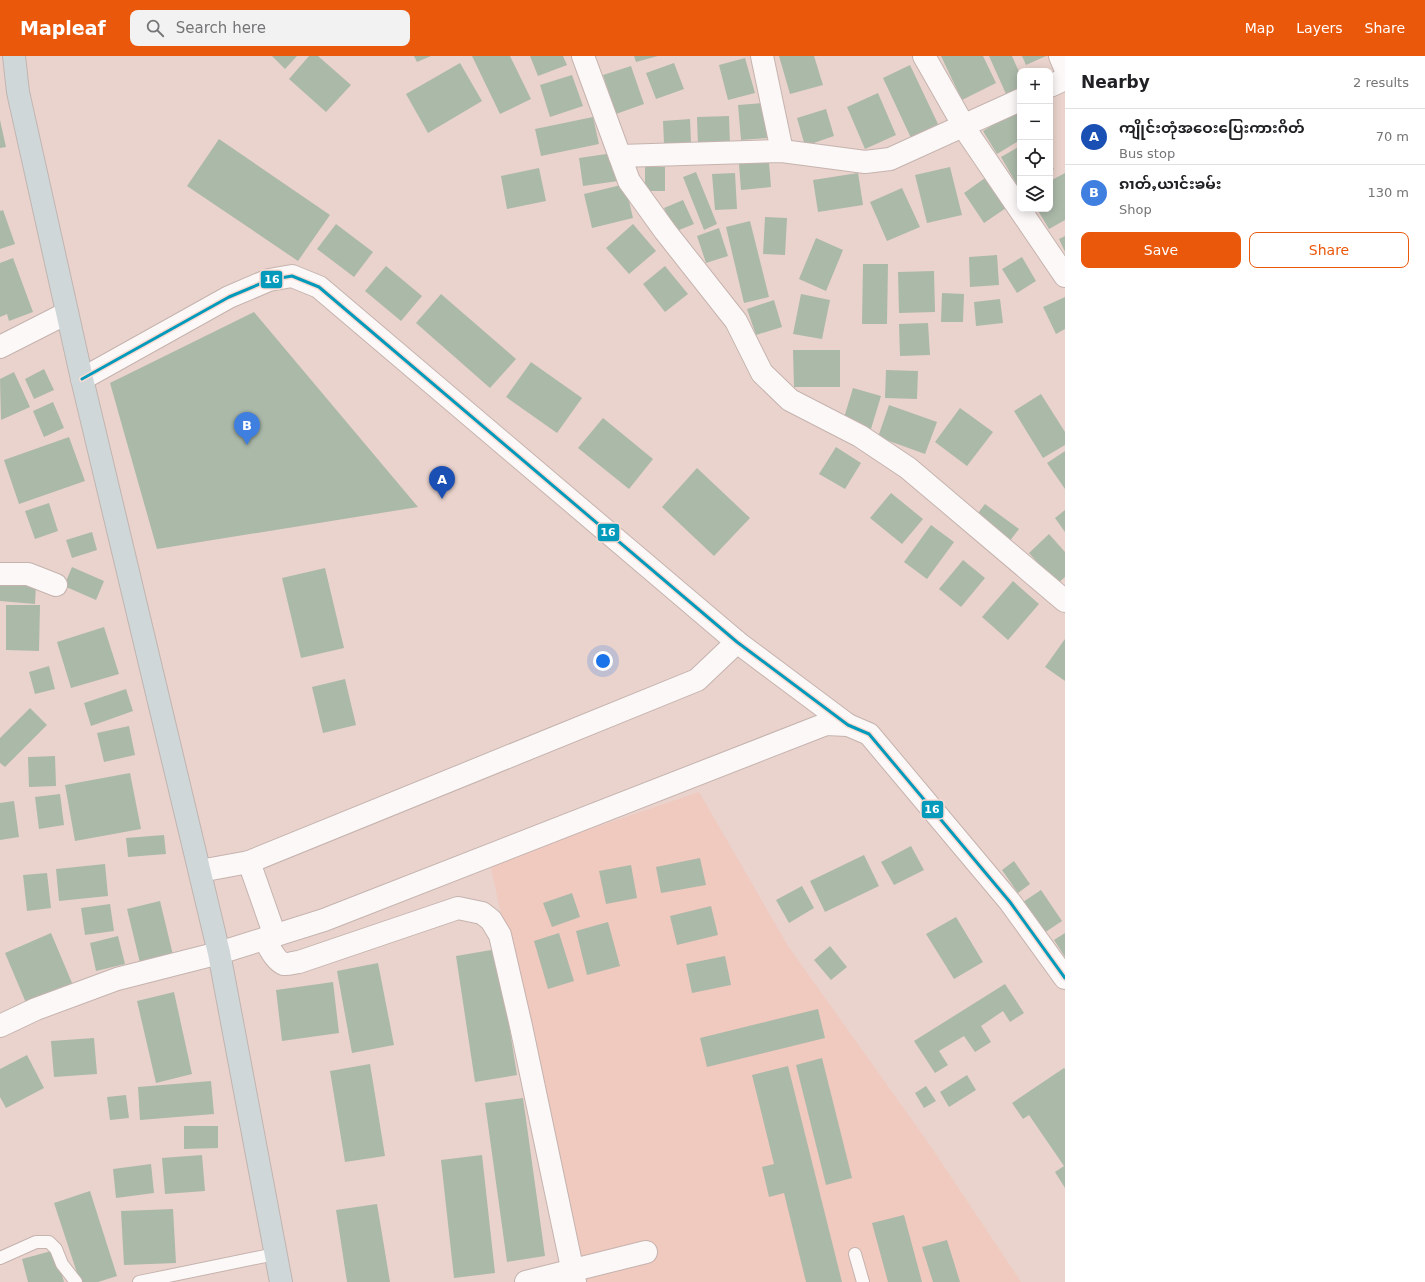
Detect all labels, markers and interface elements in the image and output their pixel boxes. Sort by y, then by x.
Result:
search box [130,10,410,46]
text: Mapleaf [20,17,106,39]
icon: search [144,17,166,39]
text: Search here [176,19,266,37]
text: Map [1245,20,1274,36]
text: Layers [1296,20,1343,36]
text: Share [1365,20,1405,36]
map controls [1017,68,1053,212]
button: + [1017,68,1053,104]
text: Nearby [1081,72,1150,92]
text: 2 results [1353,75,1409,90]
button: − [1017,104,1053,140]
text: ကျိုင်းတုံအဝေးပြေးကားဂိတ် [1119,119,1305,137]
text: A [1089,129,1099,144]
text: 70 m [1376,129,1409,144]
button: locate [1017,140,1053,176]
text: Bus stop [1119,146,1175,161]
text: ၵၢတ်ႇယၢင်းၶမ်း [1119,175,1221,193]
button: layers [1017,176,1053,212]
text: B [1089,185,1099,200]
text: 130 m [1367,185,1409,200]
text: Shop [1119,202,1152,217]
button: Save [1081,232,1241,268]
button: Share [1249,232,1409,268]
line badge: 16 [260,270,283,289]
text: 16 [264,273,280,286]
pin: B [234,412,260,445]
pin: A [429,466,455,499]
line badge: 16 [597,523,620,542]
text: 16 [600,526,616,539]
your location [593,651,613,671]
line badge: 16 [921,800,944,819]
text: 16 [924,803,940,816]

